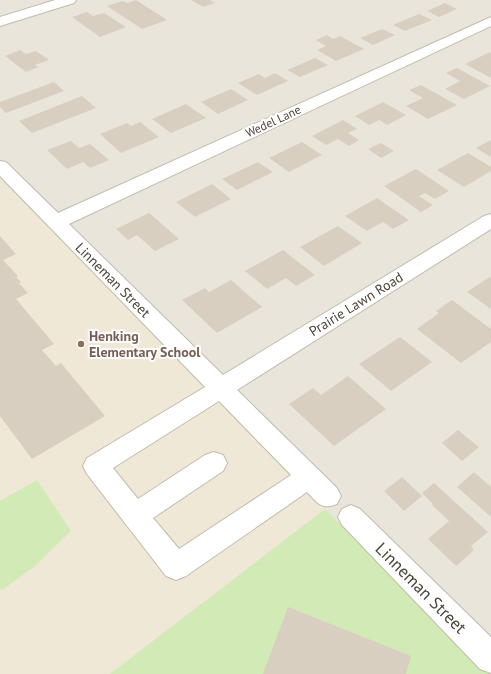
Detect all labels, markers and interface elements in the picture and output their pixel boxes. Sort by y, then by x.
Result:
street label: Wedel Lane [243,102,303,140]
street label: Linneman Street [72,239,155,322]
street label: Prairie Lawn Road [306,268,406,340]
place label: Henking Elementary School [89,327,201,361]
marker: Henking Elementary School [76,339,86,349]
street label: Linneman Street [371,538,471,638]

